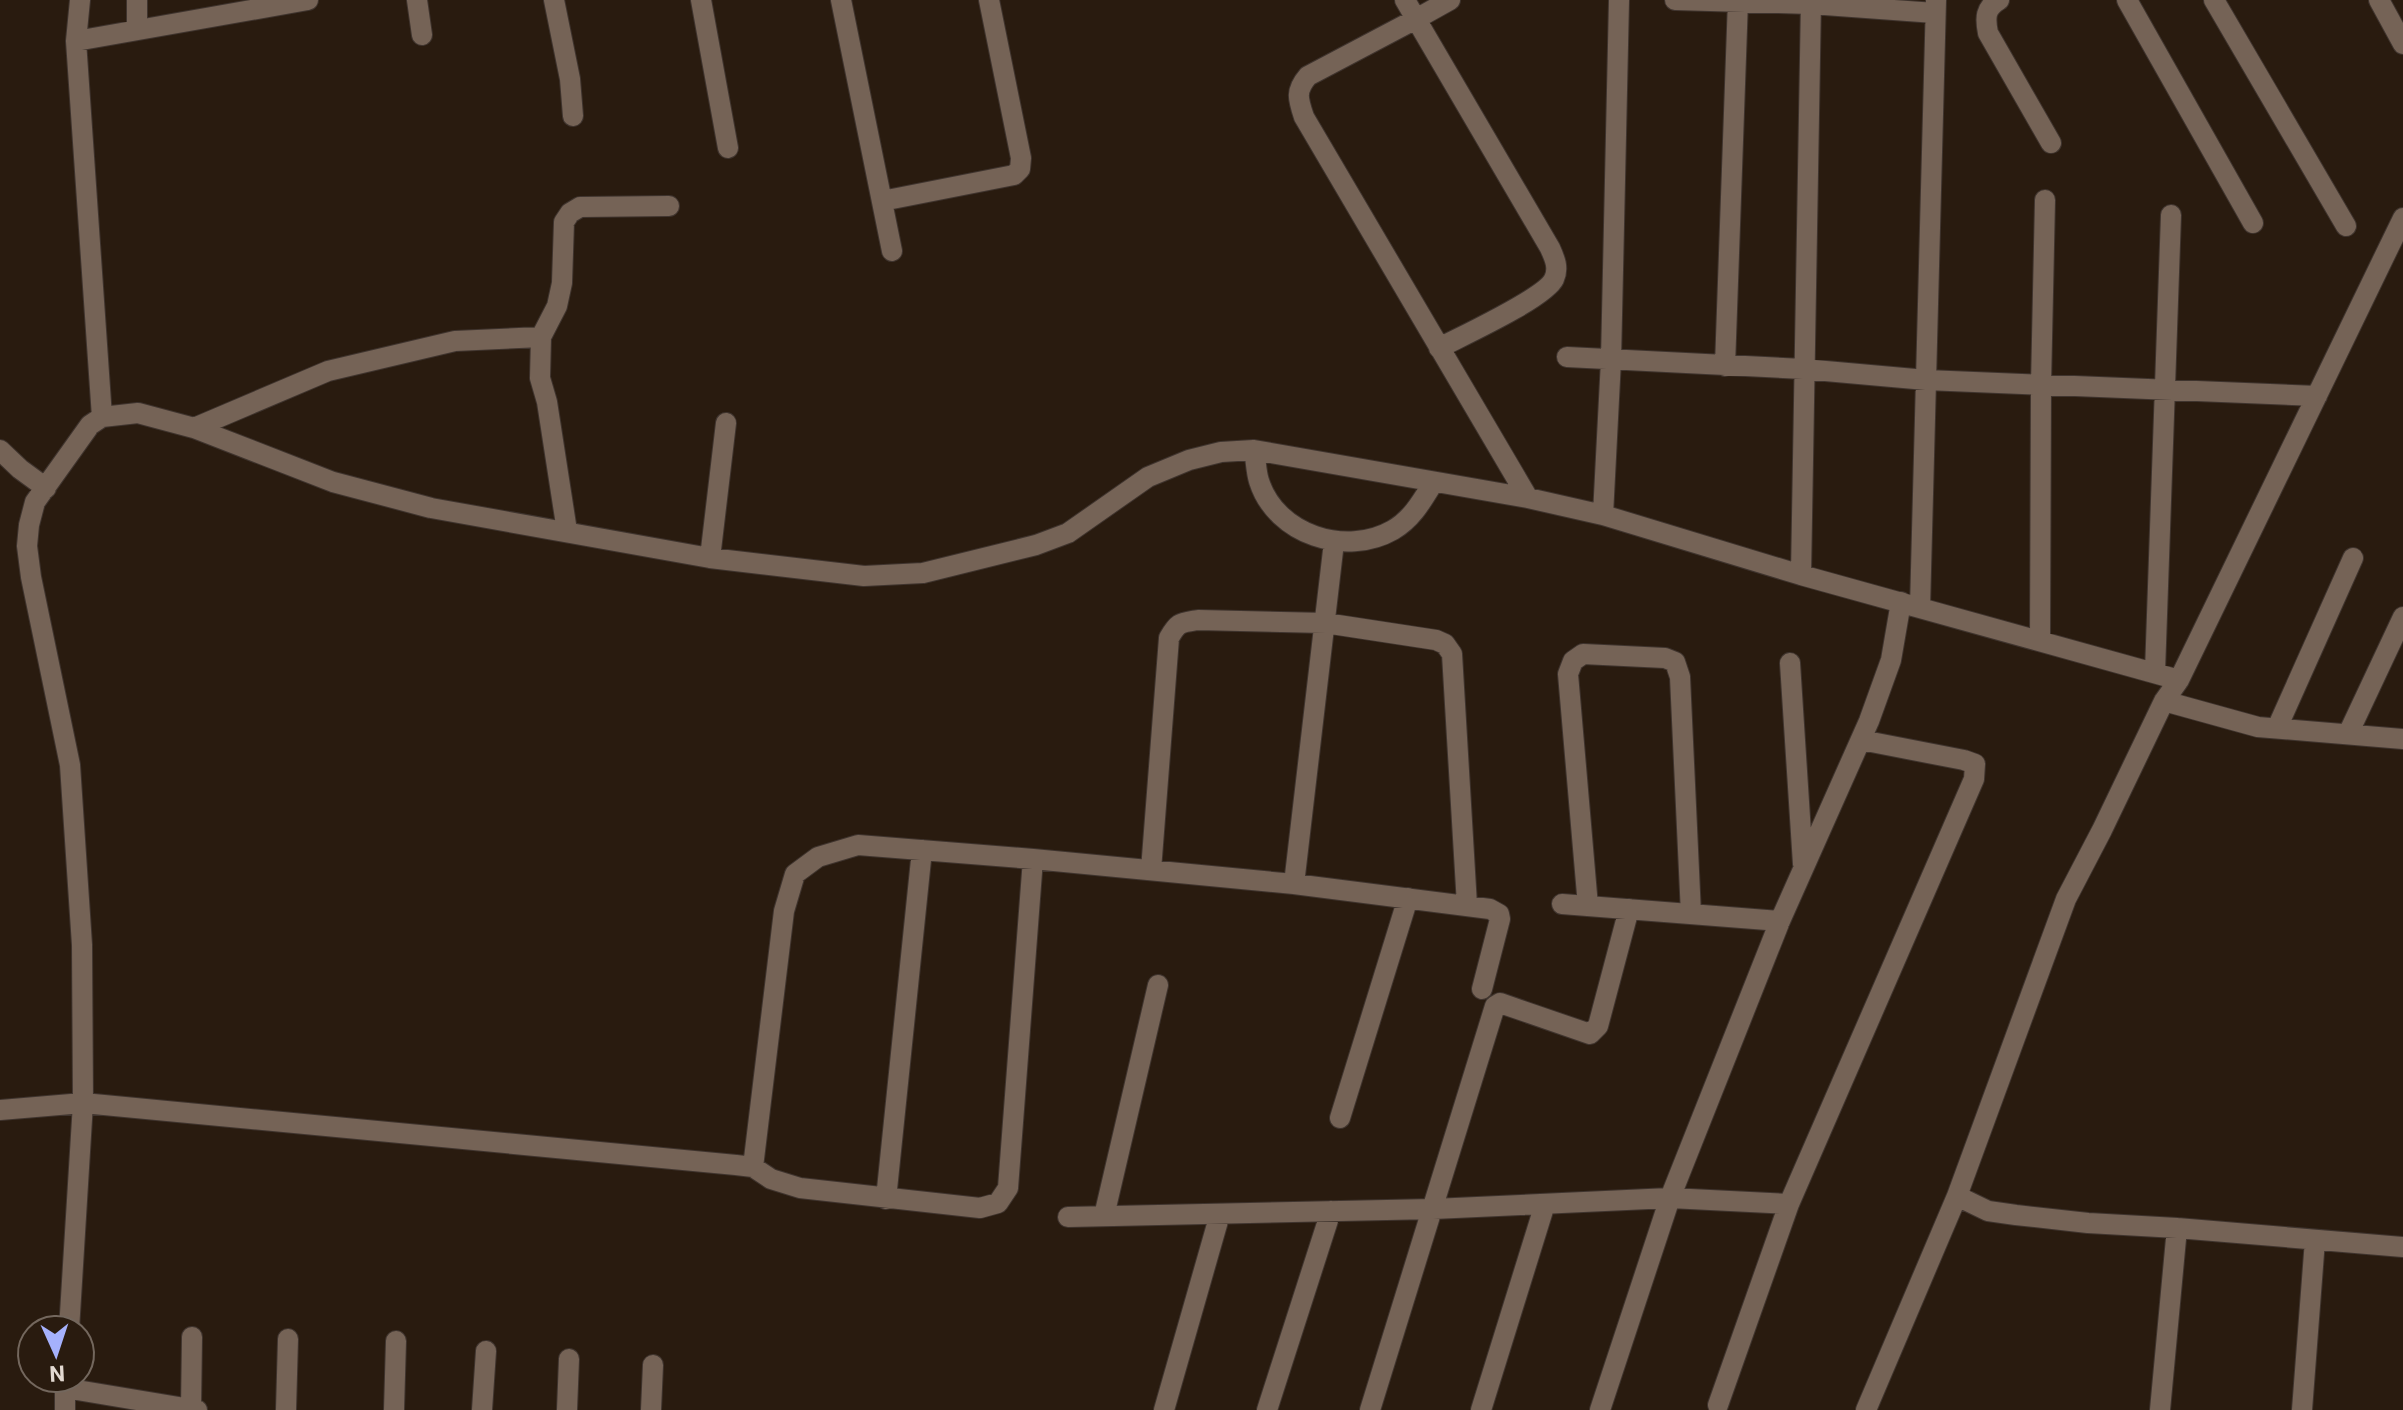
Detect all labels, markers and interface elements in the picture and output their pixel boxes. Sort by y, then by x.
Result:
north arrow [16,1314,96,1394]
text: N [49,1361,65,1386]

